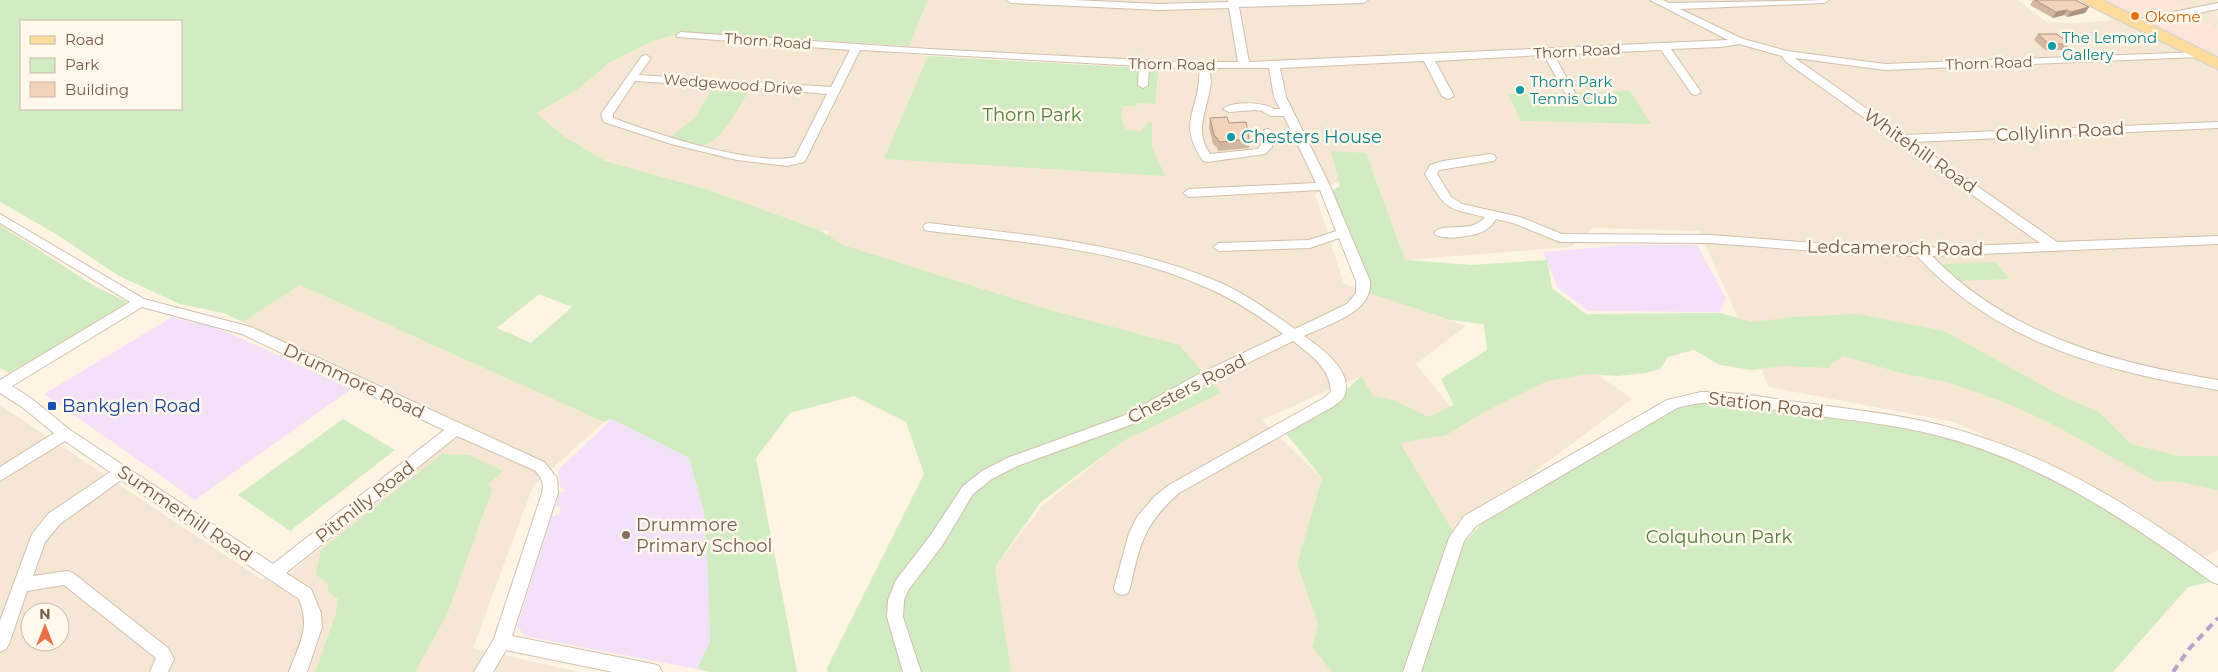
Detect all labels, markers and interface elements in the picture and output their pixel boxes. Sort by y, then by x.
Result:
place label: Okome [2145,7,2201,26]
marker: Okome [2129,10,2141,22]
legend [20,20,182,110]
street label: Thorn Road [724,28,812,54]
place label: The Lemond Gallery [2062,28,2157,64]
text: Road [65,30,104,49]
street label: Thorn Road [1533,39,1621,63]
marker: The Lemond Gallery [2046,40,2058,52]
street label: Thorn Road [1945,52,2033,74]
street label: Thorn Road [1128,54,1216,74]
text: Park [65,55,99,74]
street label: Wedgewood Drive [663,70,803,98]
place label: Thorn Park Tennis Club [1530,72,1617,108]
text: Building [65,80,129,99]
marker: Thorn Park Tennis Club [1514,84,1526,96]
park label: Thorn Park [983,104,1082,126]
street label: Whitehill Road [1859,104,1981,198]
street label: Collylinn Road [1995,118,2125,146]
place label: Chesters House [1241,126,1382,148]
marker: Chesters House [1225,131,1237,143]
street label: Ledcameroch Road [1807,235,1983,261]
street label: Drummore Road [280,339,428,423]
street label: Chesters Road [1124,350,1250,428]
street label: Station Road [1707,387,1825,423]
place label: Bankglen Road [62,395,201,417]
marker: Bankglen Road [46,400,58,412]
street label: Pitmilly Road [311,456,419,548]
street label: Summerhill Road [113,461,257,567]
place label: Drummore Primary School [636,514,772,557]
park label: Colquhoun Park [1646,526,1792,548]
marker: Drummore Primary School [620,529,632,541]
north arrow [20,602,70,652]
text: N [39,605,51,623]

